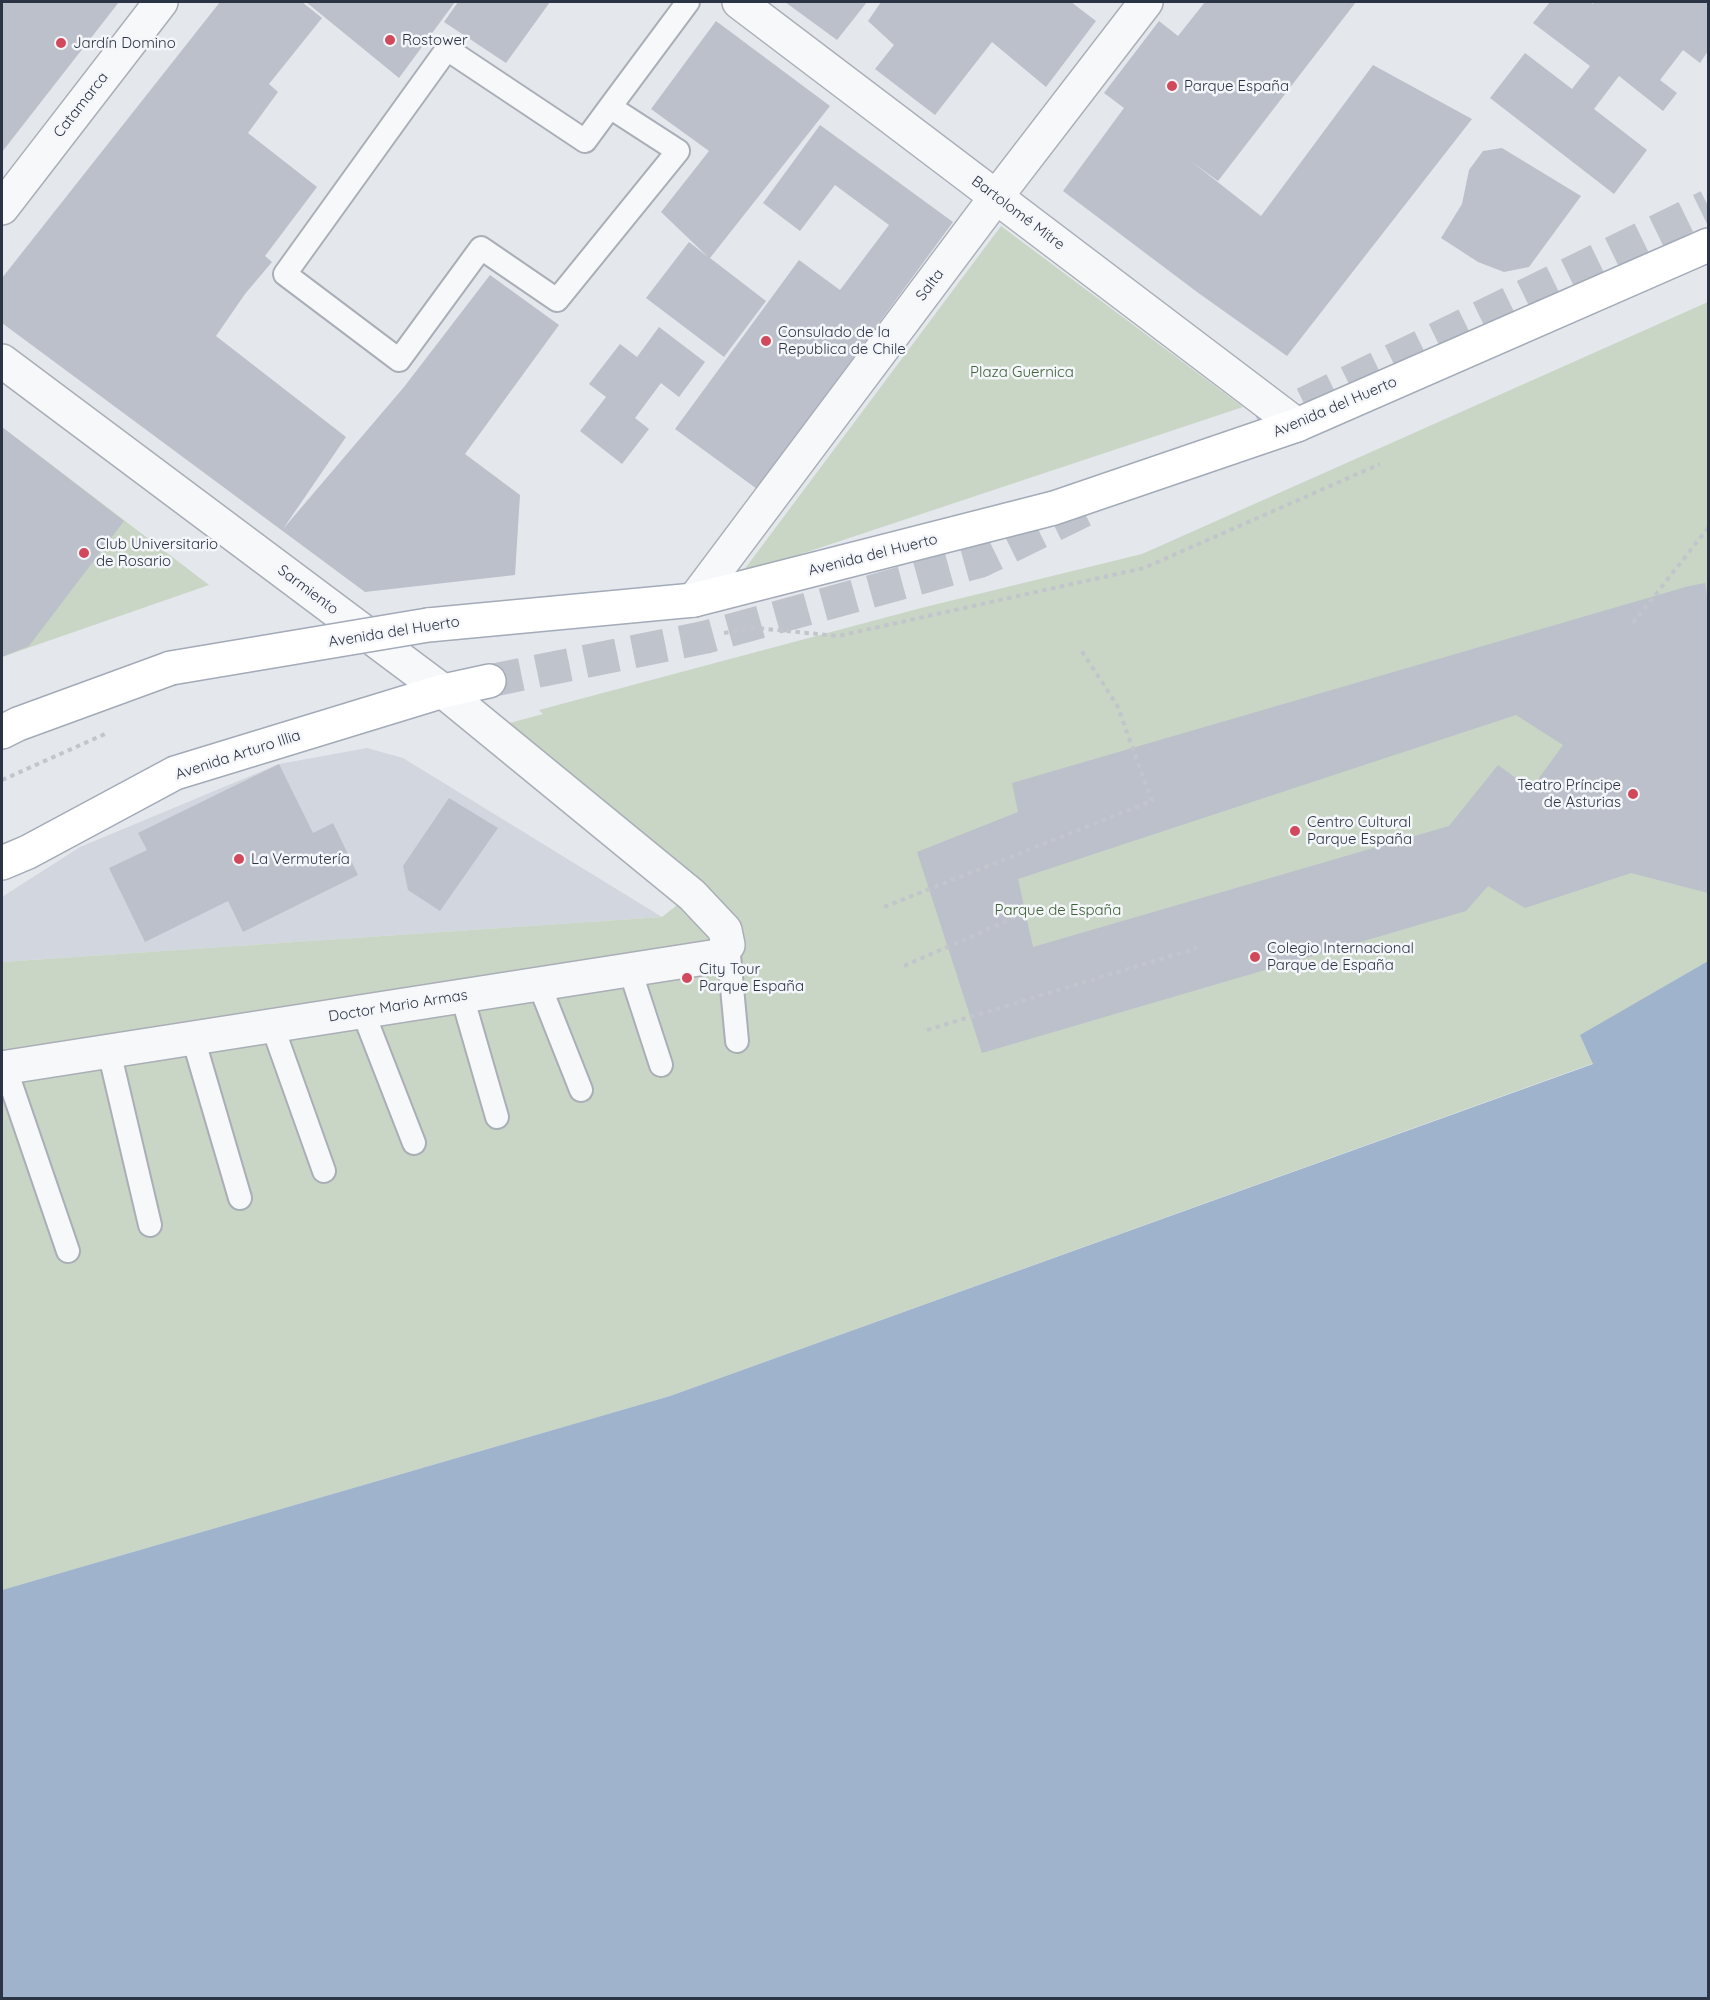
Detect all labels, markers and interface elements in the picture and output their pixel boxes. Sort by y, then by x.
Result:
place label: Rostower [402,31,468,49]
marker: Rostower [383,33,397,47]
place label: Jardín Domino [73,34,176,52]
marker: Jardín Domino [54,36,68,50]
street label: Catamarca [50,69,112,141]
place label: Parque España [1184,77,1289,95]
marker: Parque España [1165,79,1179,93]
street label: Bartolomé Mitre [968,172,1068,254]
street label: Salta [912,266,948,304]
place label: Consulado de la Republica de Chile [778,323,906,358]
marker: Consulado de la Republica de Chile [759,334,773,348]
park label: Plaza Guernica [970,363,1074,381]
street label: Avenida del Huerto [1270,373,1400,441]
street label: Avenida del Huerto [807,530,939,580]
place label: Club Universitario de Rosario [96,535,218,570]
marker: Club Universitario de Rosario [77,546,91,560]
street label: Sarmiento [274,561,342,619]
street label: Avenida del Huerto [327,613,461,651]
street label: Avenida Arturo Illia [173,726,303,784]
place label: Teatro Príncipe de Asturias [1517,776,1621,811]
marker: Teatro Príncipe de Asturias [1626,787,1640,801]
place label: Centro Cultural Parque España [1307,813,1412,848]
marker: Centro Cultural Parque España [1288,824,1302,838]
place label: La Vermutería [251,850,350,868]
marker: La Vermutería [232,852,246,866]
park label: Parque de España [995,901,1121,919]
place label: Colegio Internacional Parque de España [1267,939,1414,974]
marker: Colegio Internacional Parque de España [1248,950,1262,964]
place label: City Tour Parque España [699,960,804,995]
marker: City Tour Parque España [680,971,694,985]
street label: Doctor Mario Armas [327,986,469,1026]

